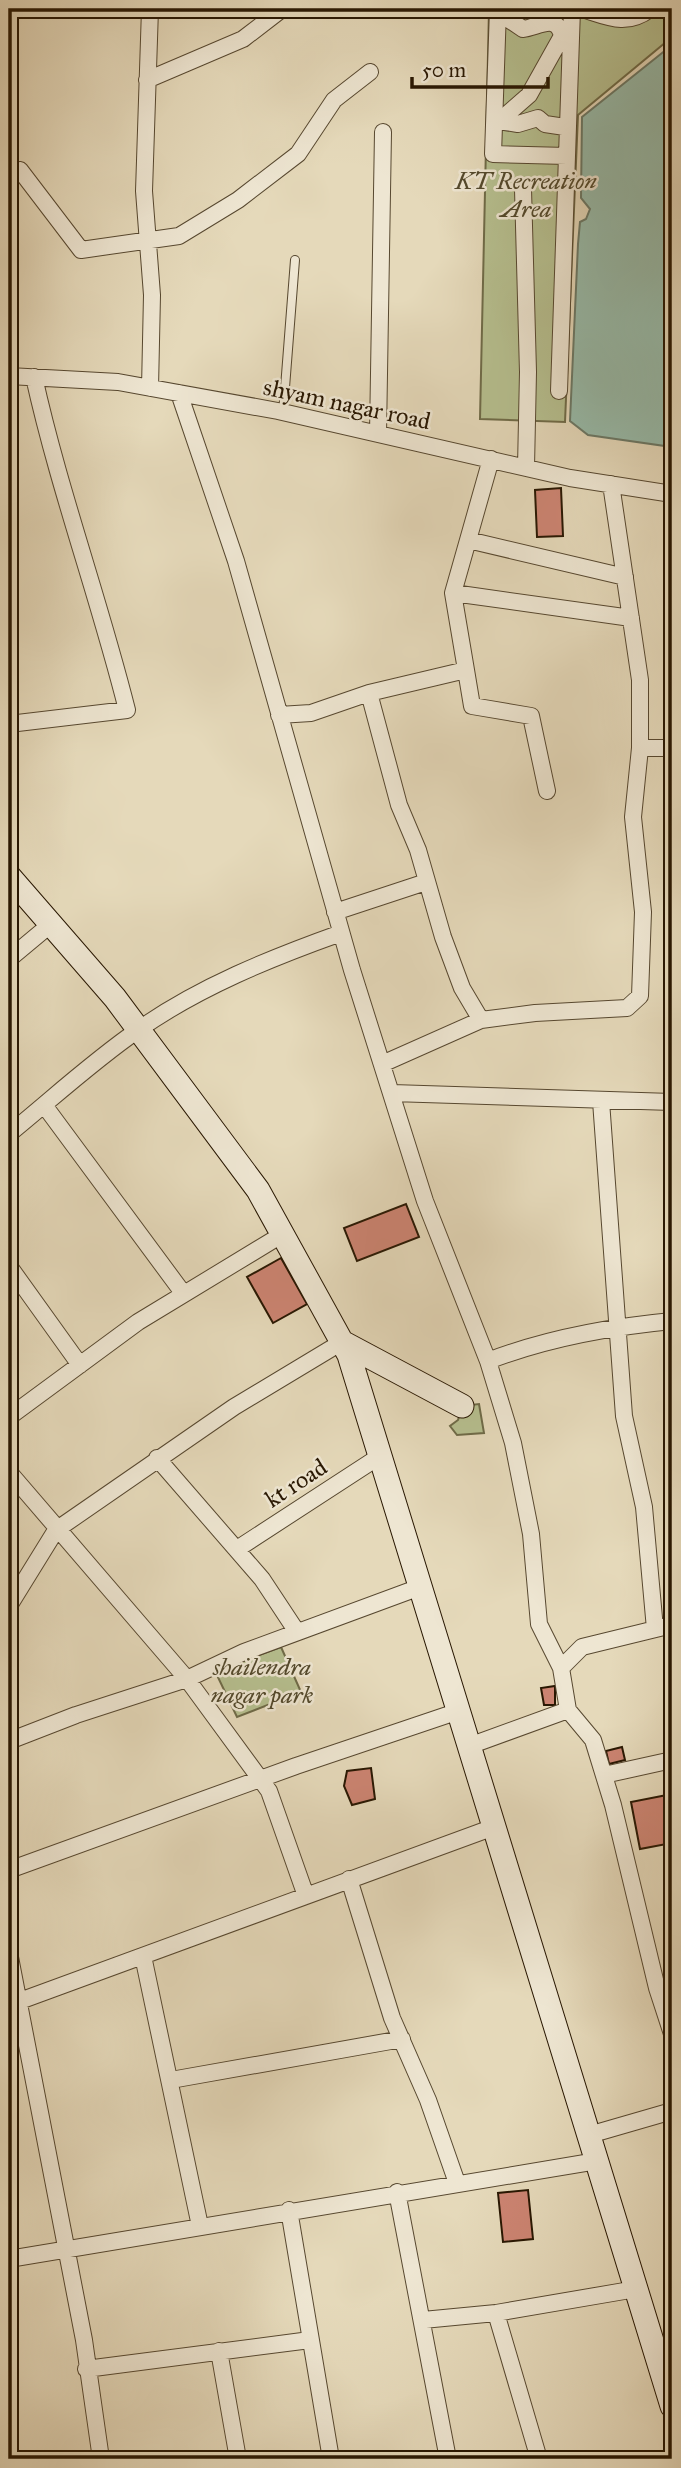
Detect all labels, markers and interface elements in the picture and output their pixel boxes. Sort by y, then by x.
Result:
scale bar [412,46,548,90]
text: 50 m [422,57,467,83]
park label: KT Recreation Area [454,166,597,224]
street label: shyam nagar road [261,372,433,436]
street label: kt road [259,1452,333,1514]
park label: shailendra nagar park [211,1652,314,1710]

